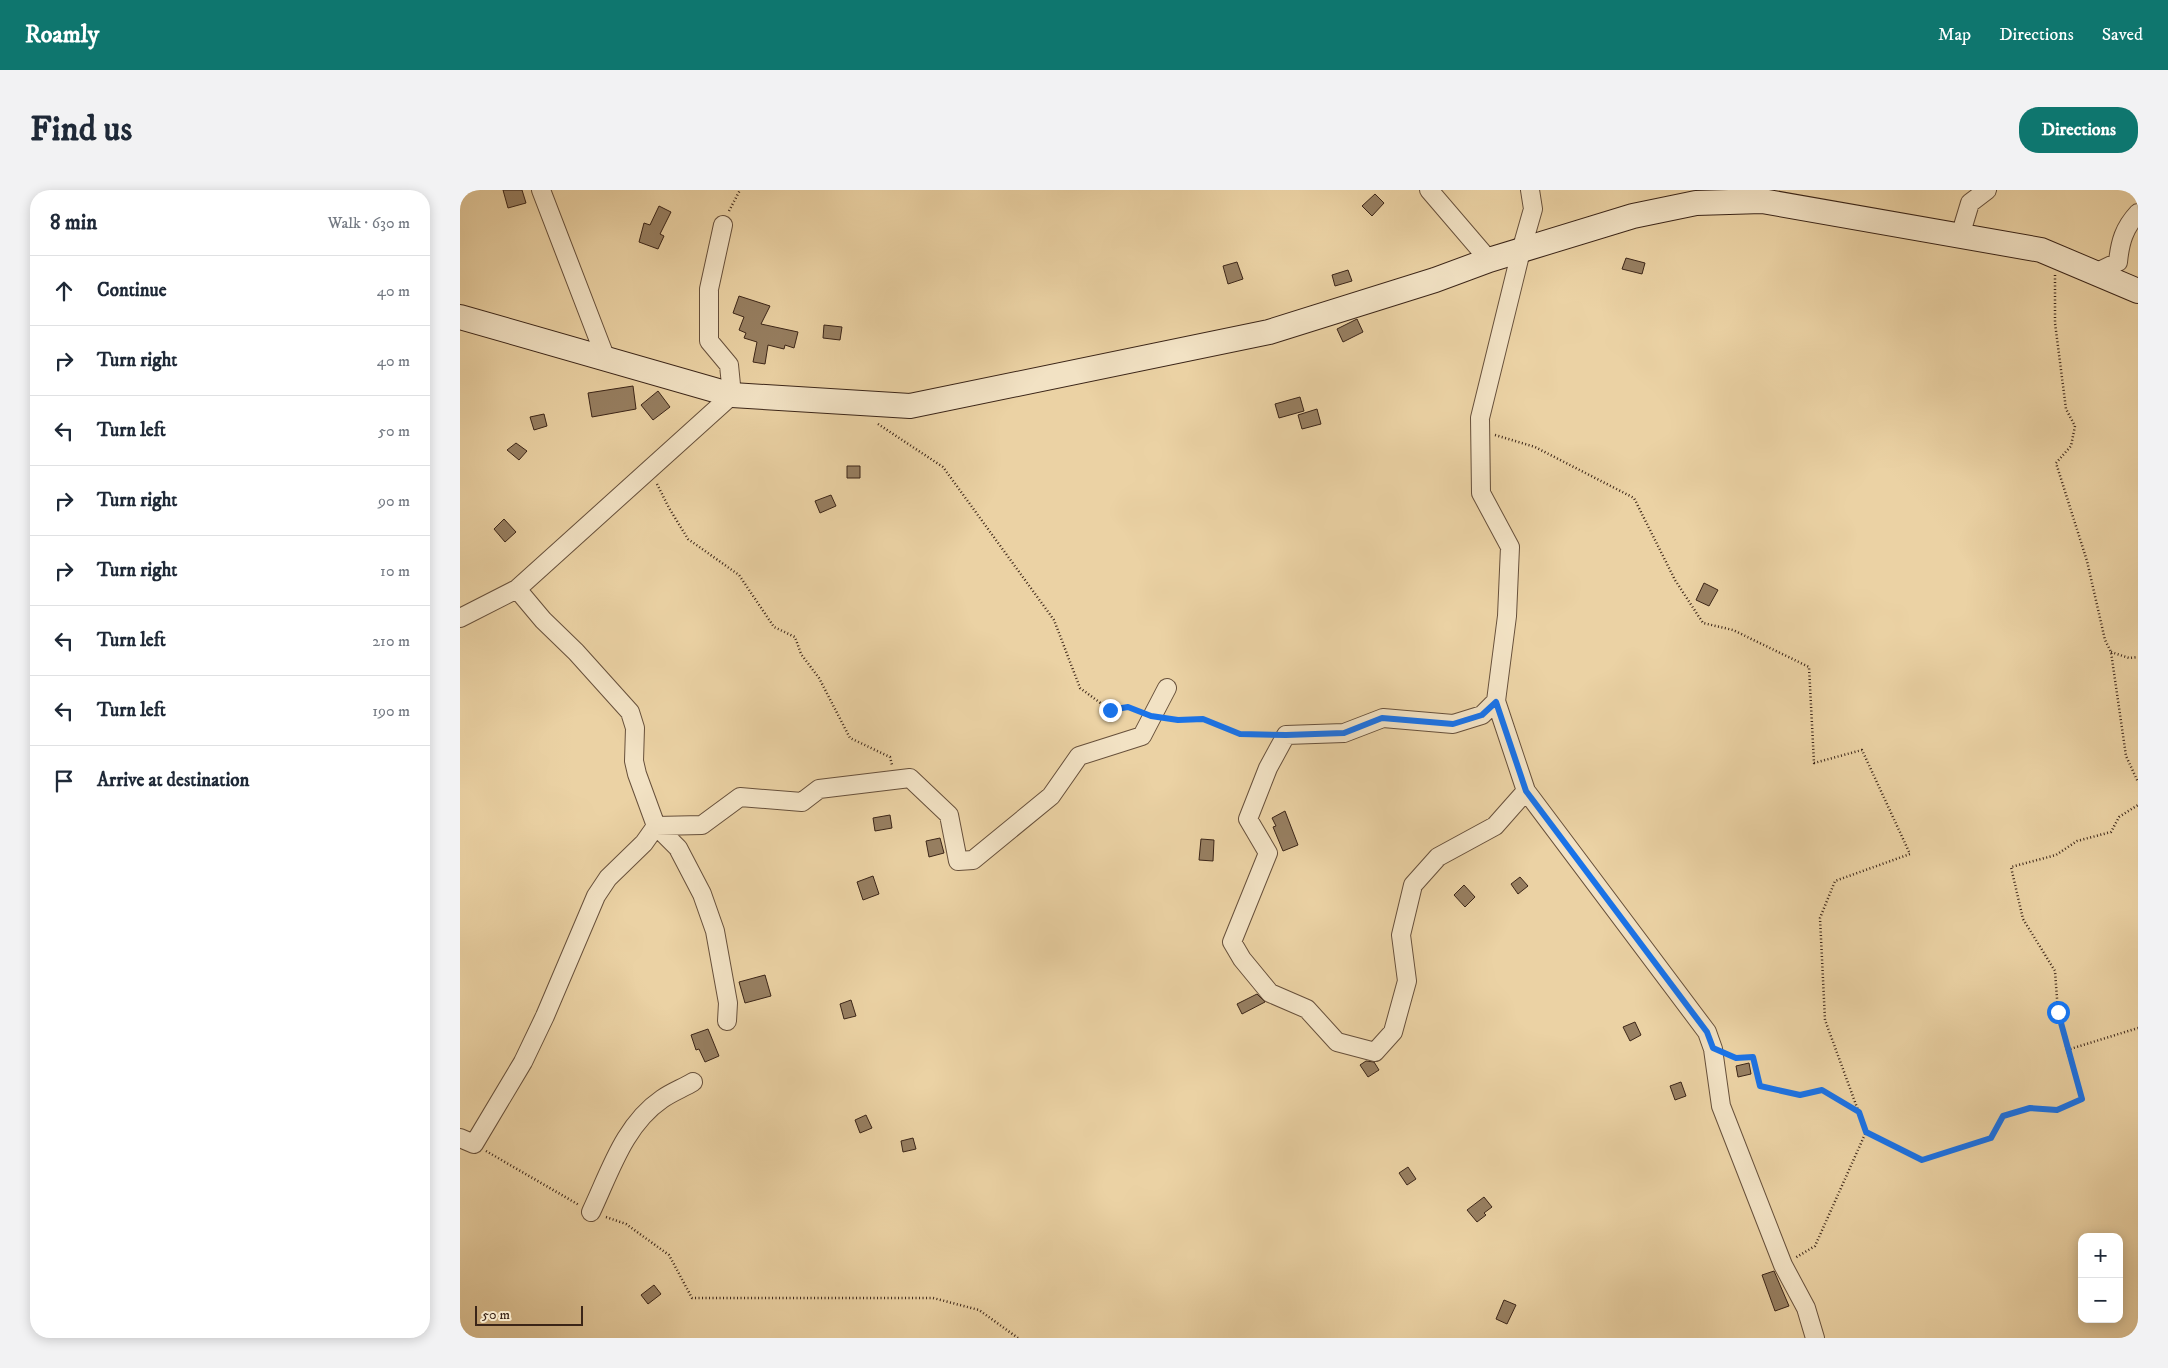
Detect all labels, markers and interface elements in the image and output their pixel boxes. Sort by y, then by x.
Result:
text: Roamly [25,20,99,50]
text: Map [1938,24,1971,46]
text: Directions [1999,24,2074,46]
text: Saved [2102,24,2143,46]
button: Directions [2019,107,2138,153]
text: Find us [30,108,132,152]
text: 8 min [50,210,97,236]
text: Walk · 630 m [328,213,410,233]
icon: ahead [50,277,78,305]
text: Continue [97,279,167,302]
text: 40 m [377,281,410,301]
icon: right [50,347,78,375]
text: Turn right [97,349,177,372]
text: 40 m [377,351,410,371]
icon: left [50,417,78,445]
text: Turn left [97,419,166,442]
text: 50 m [378,421,410,441]
icon: right [50,487,78,515]
text: Turn right [97,489,177,512]
text: 90 m [378,491,410,511]
icon: right [50,557,78,585]
text: Turn right [97,559,177,582]
text: 10 m [380,561,410,581]
icon: left [50,627,78,655]
text: Turn left [97,629,166,652]
text: 210 m [372,631,410,651]
icon: left [50,697,78,725]
text: Turn left [97,699,166,722]
route end [1099,699,1122,722]
text: 190 m [372,701,410,721]
icon: arrive [50,767,78,795]
text: Arrive at destination [97,769,249,792]
route start [2047,1001,2070,1024]
map controls [2078,1233,2123,1323]
button: + [2078,1233,2123,1278]
button: − [2078,1278,2123,1323]
scale bar [475,1303,582,1326]
text: 50 m [482,1306,510,1324]

